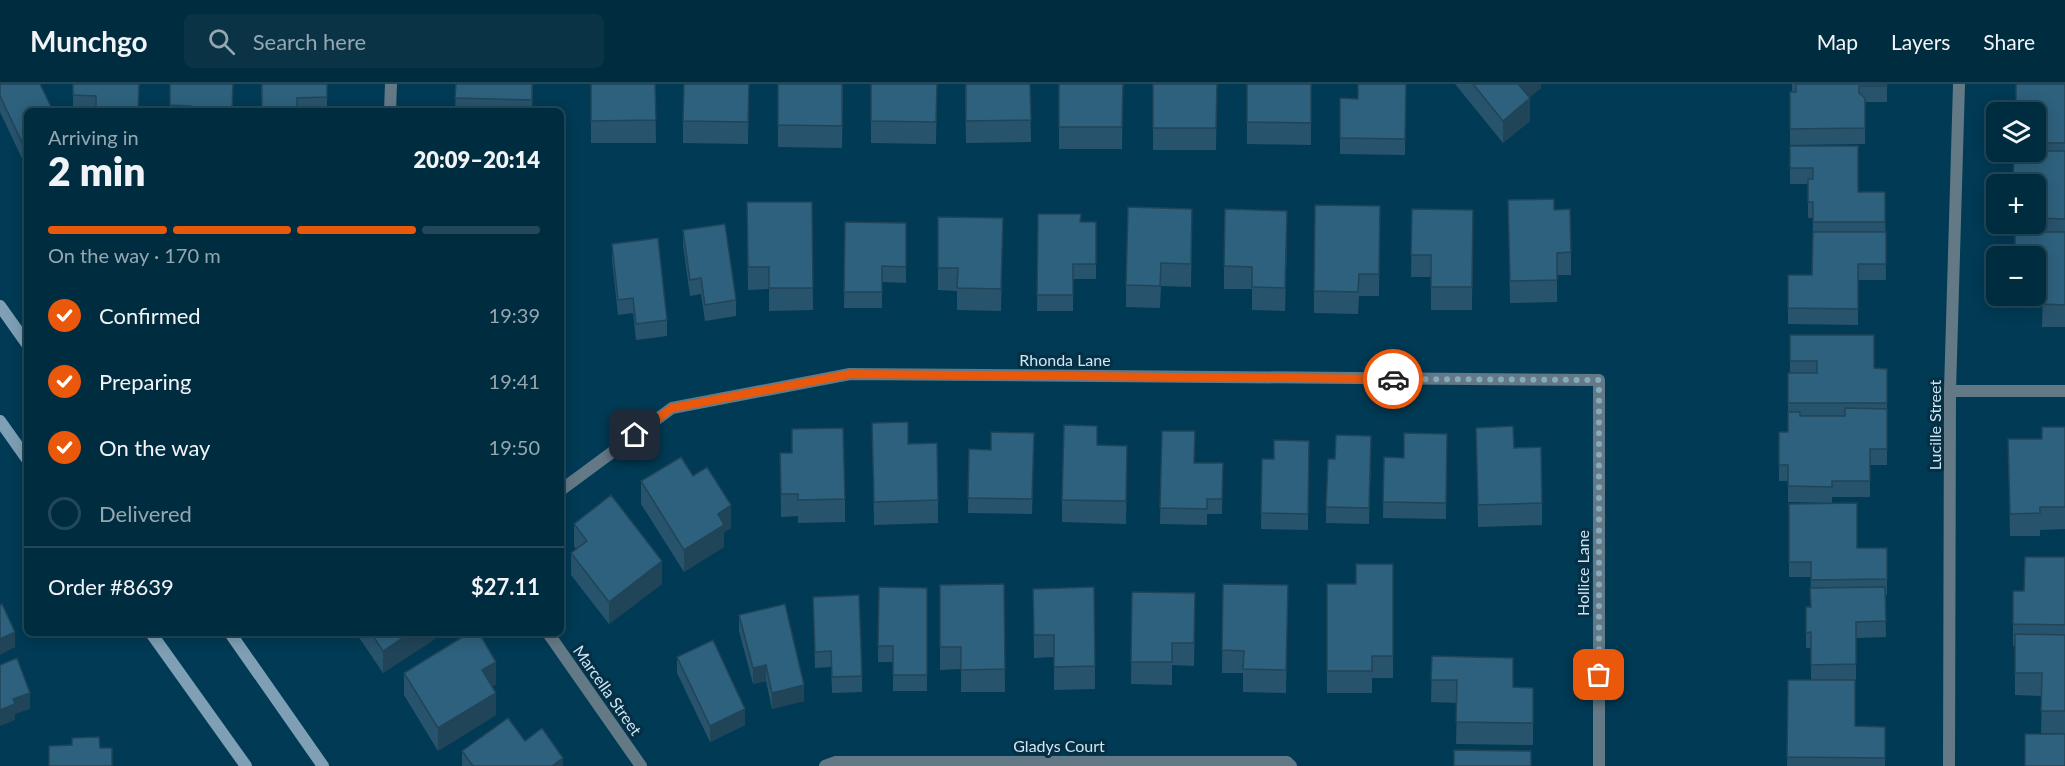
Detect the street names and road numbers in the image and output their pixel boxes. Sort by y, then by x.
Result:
street label: Rhonda Lane [1019,350,1111,369]
street label: Lucille Street [1925,380,1944,470]
street label: Hollice Lane [1573,530,1592,616]
street label: Marcella Street [570,641,646,739]
street label: Gladys Court [1013,736,1105,755]

